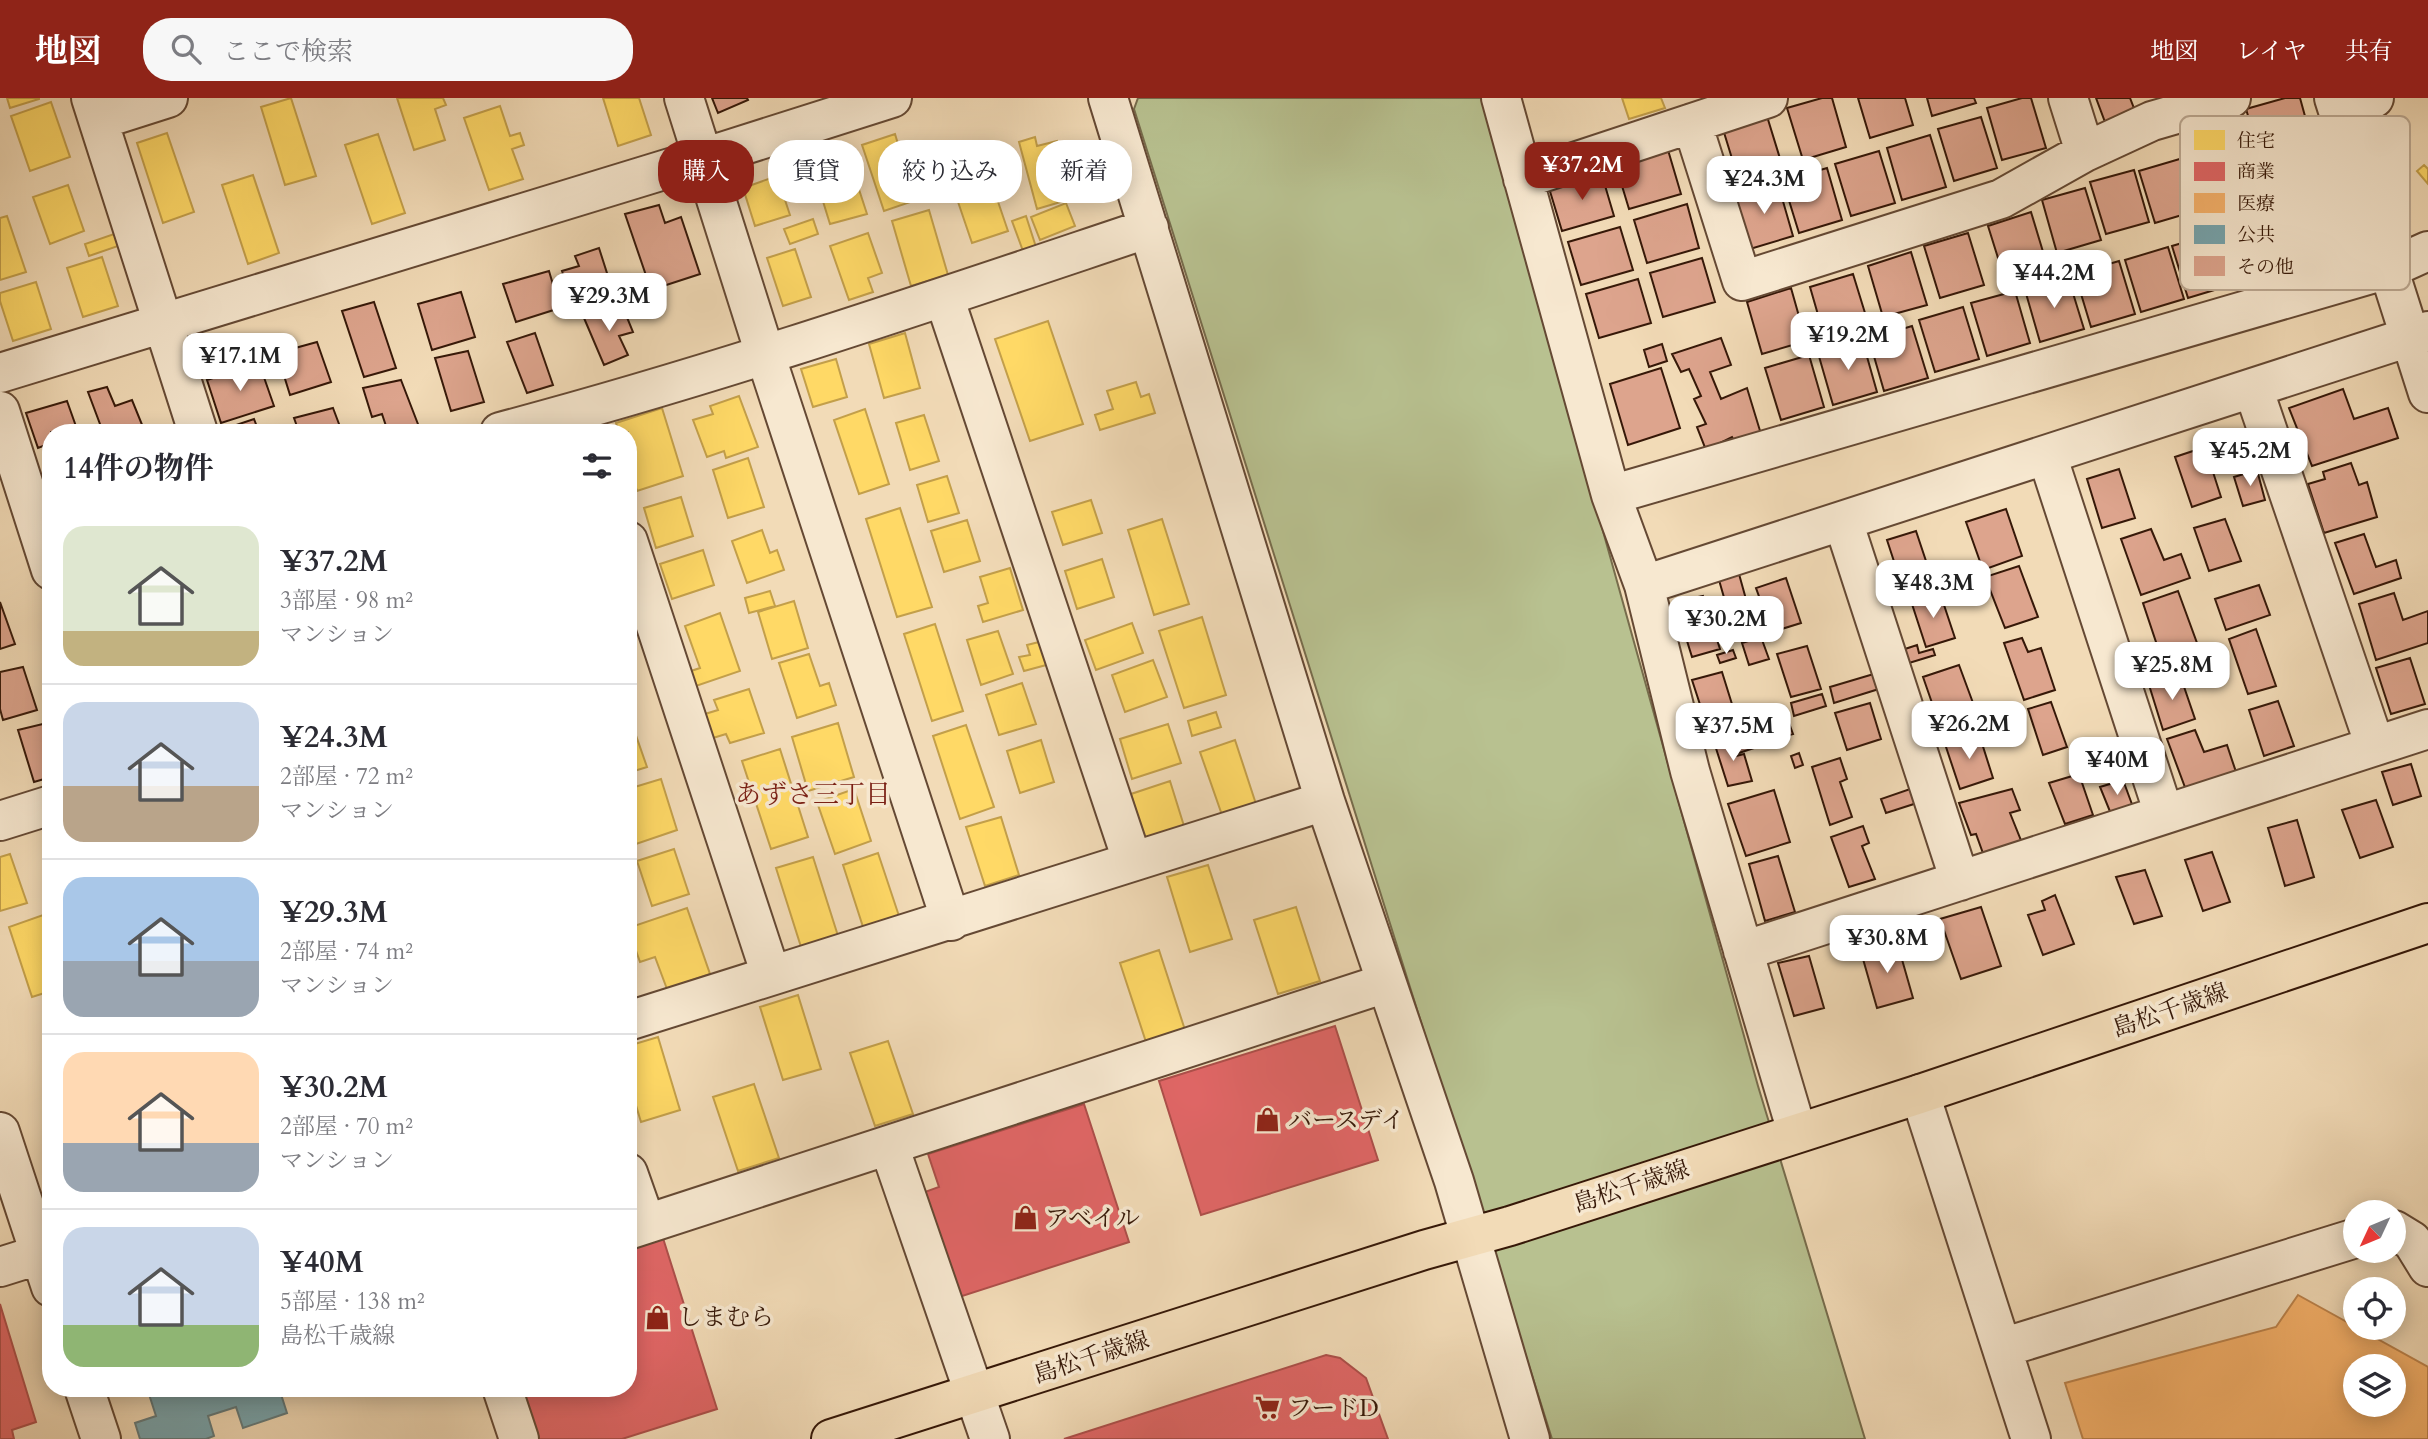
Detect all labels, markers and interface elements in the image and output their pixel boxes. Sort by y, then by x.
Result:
search box [143,18,633,81]
text: 地図 [35,29,101,74]
icon: search [167,30,205,68]
text: ここで検索 [223,34,353,69]
text: 地図 [2150,35,2198,68]
text: レイヤ [2236,35,2307,68]
text: 共有 [2345,35,2393,68]
legend [2180,116,2410,290]
text: 住宅 [2237,128,2275,154]
chip: 購入 [658,140,754,203]
chip: 賃貸 [768,140,864,203]
chip: 絞り込み [878,140,1022,203]
chip: 新着 [1036,140,1132,203]
pin: ¥37.2M [1525,142,1639,202]
text: ¥37.2M [1541,149,1623,180]
pin: ¥24.3M [1707,156,1821,216]
text: 商業 [2237,159,2275,185]
text: ¥24.3M [1723,163,1805,194]
text: 医療 [2237,191,2275,217]
text: 公共 [2237,222,2275,248]
pin: ¥44.2M [1997,250,2111,310]
text: その他 [2237,254,2294,280]
text: ¥44.2M [2013,257,2095,288]
pin: ¥29.3M [552,274,666,333]
text: ¥29.3M [568,280,650,311]
pin: ¥19.2M [1791,313,1905,372]
text: ¥19.2M [1807,319,1889,350]
pin: ¥17.1M [183,334,297,393]
text: ¥17.1M [199,340,281,371]
pin: ¥45.2M [2193,428,2307,488]
text: ¥45.2M [2209,435,2291,466]
icon: filters [578,447,616,485]
text: 14件の物件 [63,448,214,489]
text: ¥37.2M [280,541,388,582]
icon: home [119,554,203,638]
pin: ¥48.3M [1876,560,1990,620]
text: ¥48.3M [1892,567,1974,598]
text: 3部屋 · 98 m² [280,585,413,616]
pin: ¥30.2M [1669,596,1783,656]
text: ¥30.2M [1685,603,1767,634]
text: マンション [280,619,394,650]
pin: ¥25.8M [2115,642,2229,702]
text: ¥25.8M [2131,649,2213,680]
pin: ¥26.2M [1912,702,2026,761]
pin: ¥37.5M [1676,704,1790,763]
text: ¥26.2M [1928,708,2010,739]
text: ¥37.5M [1692,710,1774,741]
text: ¥24.3M [280,717,388,758]
icon: home [119,730,203,814]
pin: ¥40M [2076,738,2158,797]
text: ¥40M [2085,744,2149,775]
text: 2部屋 · 72 m² [280,761,413,792]
district label: あずさ三丁目 [735,777,891,812]
text: マンション [280,795,394,826]
text: ¥29.3M [280,892,388,933]
icon: home [119,905,203,989]
pin: ¥30.8M [1830,916,1944,975]
text: ¥30.8M [1846,922,1928,953]
text: 2部屋 · 74 m² [280,936,413,967]
text: マンション [280,970,394,1001]
street label: 島松千歳線 [2108,975,2232,1046]
text: ¥30.2M [280,1067,388,1108]
icon: home [119,1080,203,1164]
place label: バースデイ [1288,1104,1405,1137]
shop icon: バースデイ [1254,1106,1282,1134]
text: 2部屋 · 70 m² [280,1111,413,1142]
text: マンション [280,1145,394,1176]
street label: 島松千歳線 [1569,1152,1693,1221]
north arrow [2343,1200,2406,1264]
map controls [2343,1200,2406,1417]
place label: アベイル [1045,1202,1140,1235]
shop icon: アベイル [1011,1204,1039,1232]
text: ¥40M [280,1242,364,1283]
icon: home [119,1255,203,1339]
button: locate [2343,1277,2406,1340]
text: 5部屋 · 138 m² [280,1286,425,1317]
place label: しまむら [678,1301,774,1334]
shop icon: しまむら [644,1303,672,1331]
text: 島松千歳線 [280,1320,395,1351]
street label: 島松千歳線 [1029,1323,1153,1392]
button: layers [2343,1354,2406,1417]
place label: フードD [1288,1392,1379,1425]
supermarket icon: フードD [1254,1394,1282,1422]

